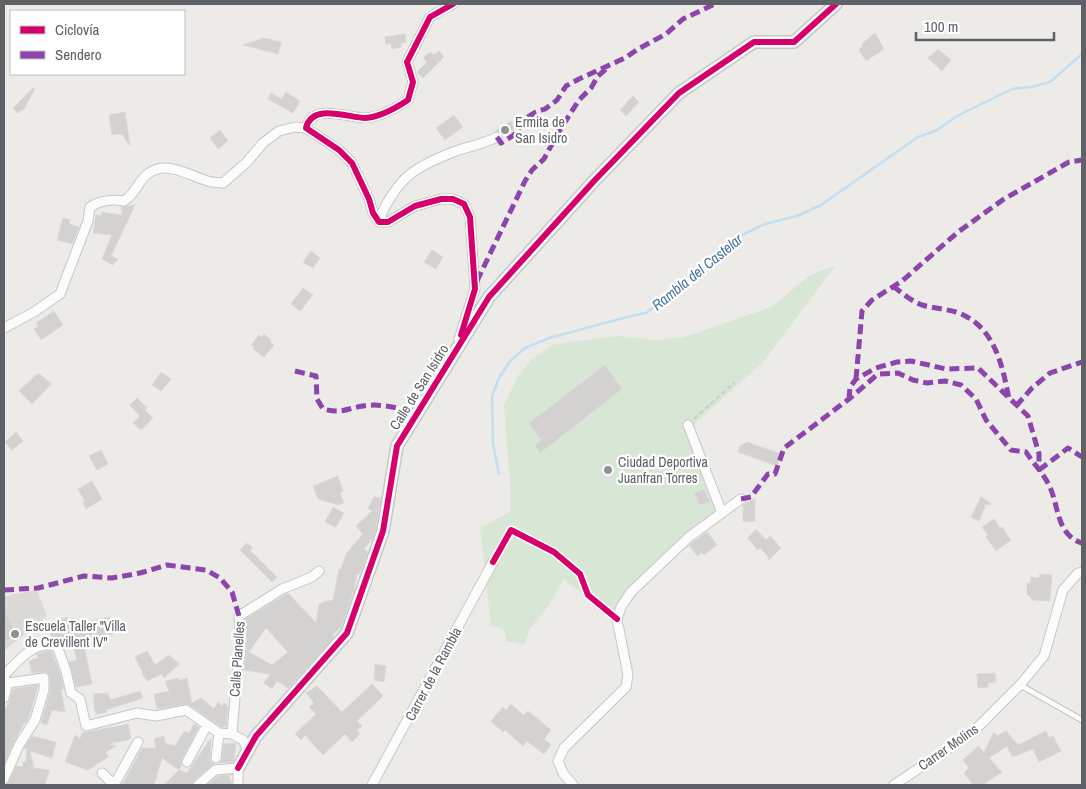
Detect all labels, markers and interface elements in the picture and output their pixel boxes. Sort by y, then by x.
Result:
legend [10,10,185,75]
scale bar [916,10,1054,42]
text: 100 m [924,16,958,37]
text: Ciclovía [55,19,100,40]
text: Sendero [55,44,102,65]
place label: Ermita de San Isidro [515,113,567,147]
marker: Ermita de San Isidro [499,124,511,136]
water label: Rambla del Castelar [647,228,748,315]
street label: Calle de San Isidro [385,341,453,433]
place label: Ciudad Deportiva Juanfran Torres [618,453,709,487]
marker: Ciudad Deportiva Juanfran Torres [602,464,614,476]
place label: Escuela Taller "Villa de Crevillent IV" [25,617,126,651]
street label: Calle Planelles [225,620,249,697]
street label: Carrer de la Rambla [401,624,465,724]
marker: Escuela Taller "Villa de Crevillent IV" [9,628,21,640]
street label: Carrer Molins [914,720,982,774]

